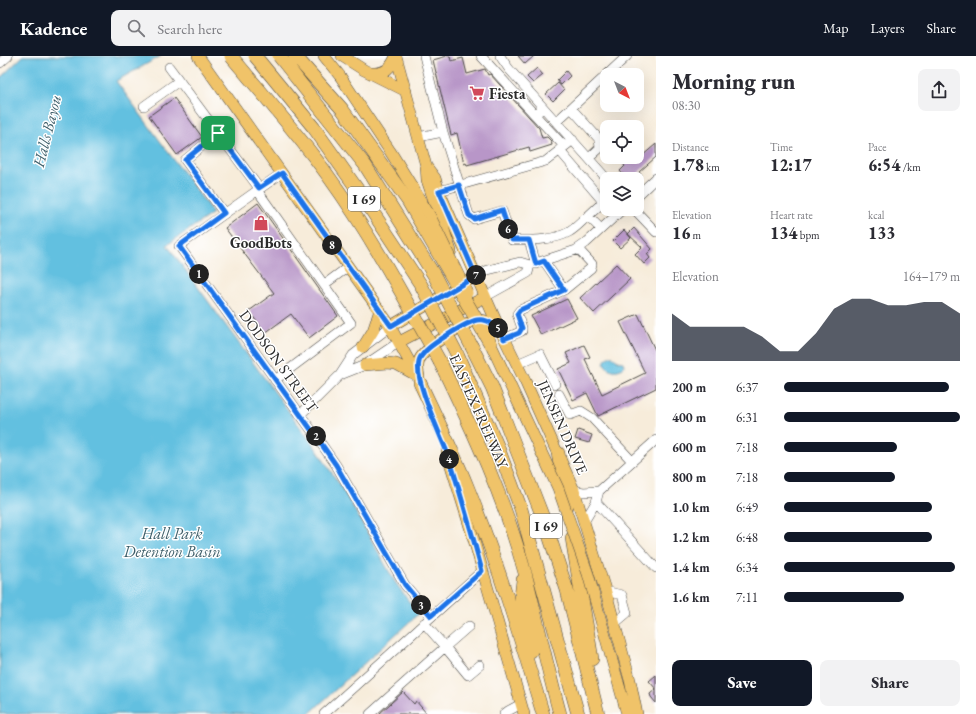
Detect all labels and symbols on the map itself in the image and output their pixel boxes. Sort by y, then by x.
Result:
north arrow [600,68,644,112]
supermarket icon: Fiesta [468,84,486,102]
place label: Fiesta [489,84,526,103]
water label: Halls Bayou [28,93,66,170]
pin [201,116,235,150]
road number: I 69 [348,187,380,211]
shop icon: GoodBots [252,214,270,232]
pin: 6 [498,219,518,239]
place label: GoodBots [230,233,292,252]
pin: 8 [322,235,342,255]
pin: 1 [189,264,209,284]
pin: 7 [466,265,486,285]
street label: DODSON STREET [235,306,323,417]
pin: 5 [488,318,508,338]
street label: EASTEX FREEWAY [445,351,513,472]
street label: JENSEN DRIVE [533,375,593,478]
pin: 2 [306,426,326,446]
pin: 4 [439,449,459,469]
road number: I 69 [530,514,562,538]
water label: Hall Park Detention Basin [122,523,221,562]
pin: 3 [411,595,431,615]

